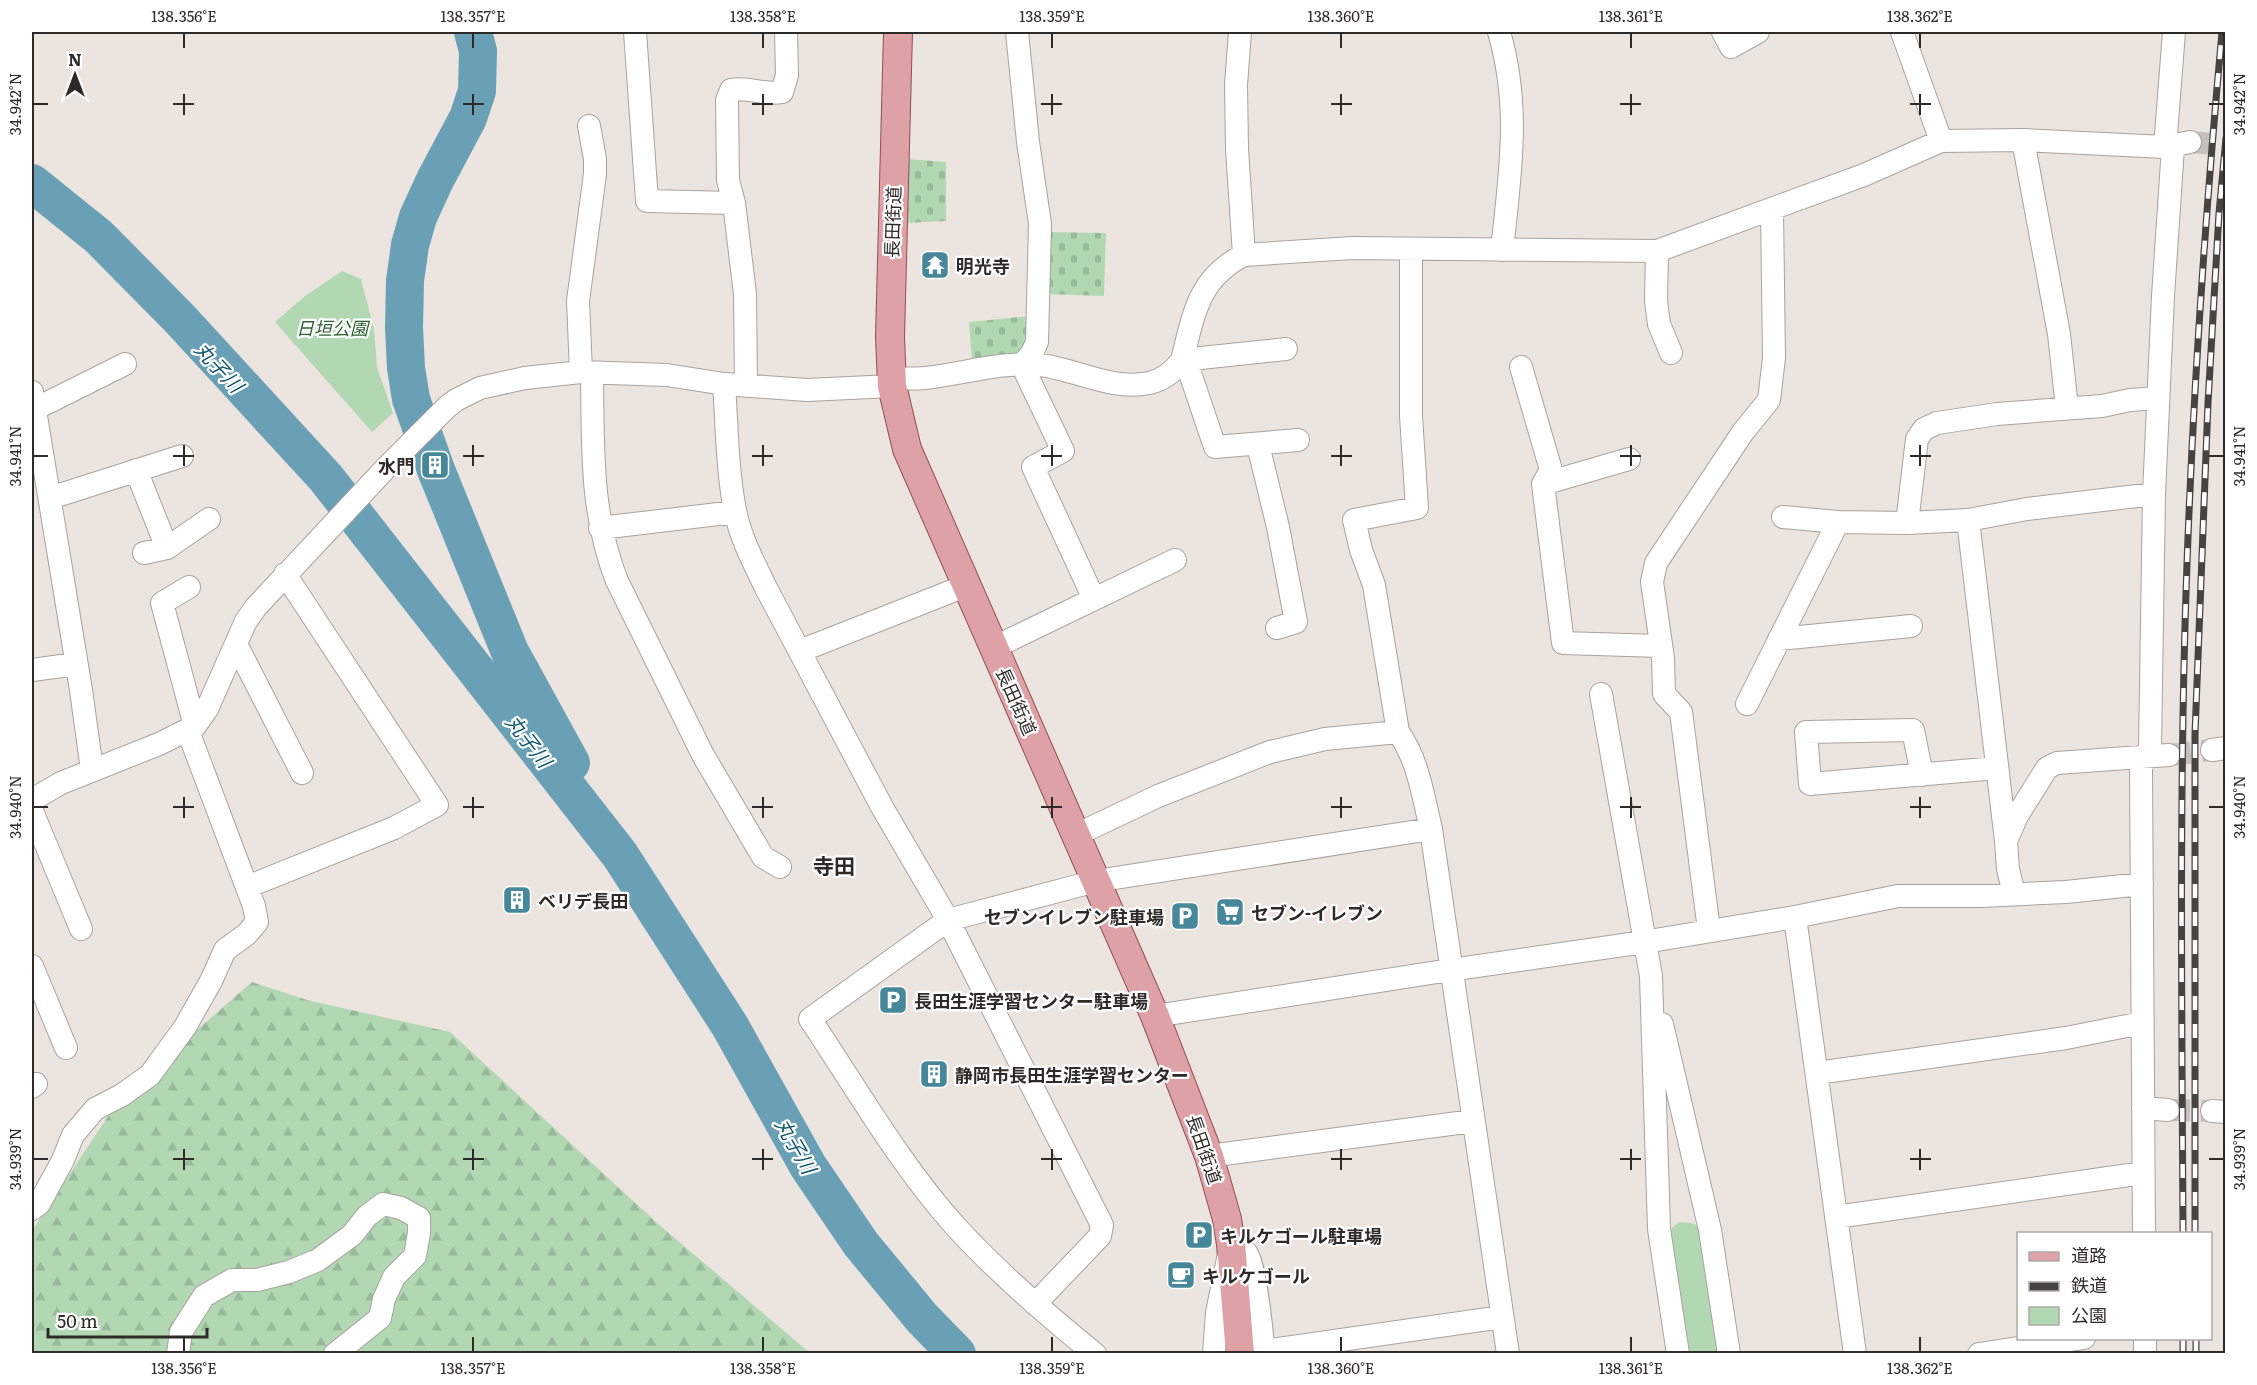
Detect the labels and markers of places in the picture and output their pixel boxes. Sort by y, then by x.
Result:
temple icon: 明光寺 [919,249,951,281]
place label: 明光寺 [956,252,1010,279]
building icon: 水門 [419,449,451,481]
place label: 水門 [378,452,414,479]
building icon: ベリデ長田 [501,884,533,916]
place label: ベリデ長田 [538,887,628,914]
supermarket icon: セブン-イレブン [1214,896,1246,928]
place label: セブン-イレブン [1251,899,1383,926]
parking icon: セブンイレブン駐車場 [1169,900,1201,932]
place label: セブンイレブン駐車場 [984,903,1164,930]
parking icon: 長田生涯学習センター駐車場 [877,984,909,1016]
place label: 長田生涯学習センター駐車場 [914,987,1148,1014]
building icon: 静岡市長田生涯学習センター [918,1058,950,1090]
place label: 静岡市長田生涯学習センター [955,1061,1189,1088]
parking icon: キルケゴール駐車場 [1183,1219,1215,1251]
place label: キルケゴール駐車場 [1220,1222,1382,1249]
cafe icon: キルケゴール [1165,1259,1197,1291]
place label: キルケゴール [1202,1262,1310,1289]

